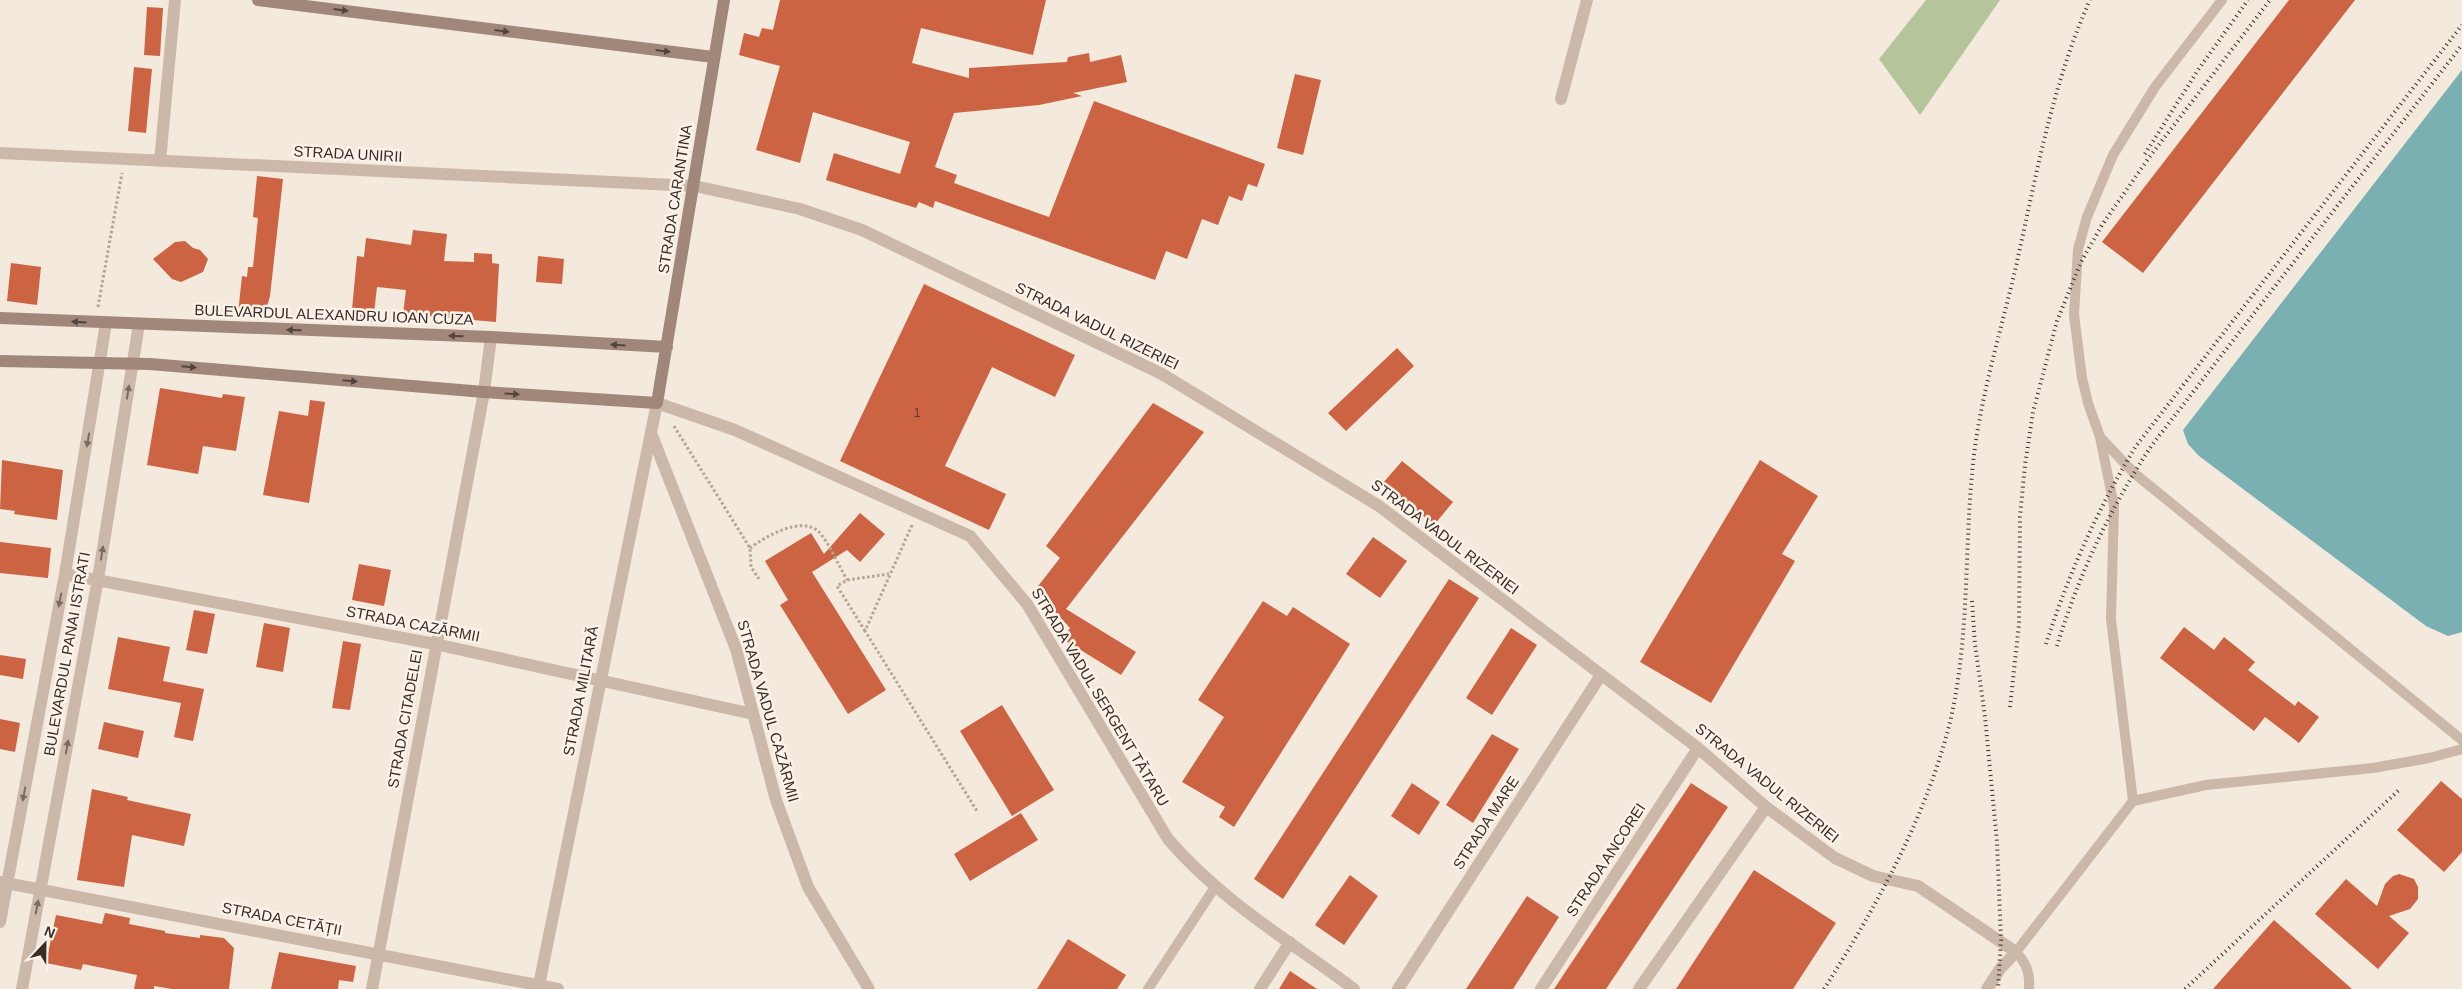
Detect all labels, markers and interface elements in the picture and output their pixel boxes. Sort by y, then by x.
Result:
one-way arrow [333,6,349,14]
one-way arrow [494,27,510,35]
one-way arrow [655,47,671,55]
street label: STRADA CARANTINA [654,123,695,275]
street label: STRADA UNIRII [293,142,403,165]
street label: STRADA VADUL RIZERIEI [1013,278,1182,373]
street label: BULEVARDUL ALEXANDRU IOAN CUZA [194,301,474,328]
one-way arrow [71,318,87,326]
one-way arrow [285,326,301,334]
one-way arrow [448,332,464,340]
one-way arrow [610,340,626,348]
one-way arrow [181,363,197,371]
one-way arrow [343,377,359,385]
one-way arrow [125,384,133,400]
one-way arrow [505,390,521,398]
house number: 1 [914,406,921,420]
one-way arrow [83,432,91,448]
street label: STRADA VADUL RIZERIEI [1368,476,1522,598]
one-way arrow [98,544,106,560]
street label: BULEVARDUL PANAI ISTRATI [40,551,93,757]
street label: STRADA VADUL SERGENT TĂTARU [1028,584,1173,809]
one-way arrow [56,593,64,608]
street label: STRADA CAZĂRMII [345,602,481,645]
street label: STRADA VADUL CAZĂRMII [734,618,803,804]
street label: STRADA MILITARĂ [560,624,601,757]
street label: STRADA CITADELEI [384,648,425,790]
street label: STRADA VADUL RIZERIEI [1692,719,1843,846]
one-way arrow [63,739,71,755]
street label: STRADA MARE [1449,773,1522,872]
one-way arrow [19,787,27,803]
street label: STRADA ANCOREI [1563,800,1649,920]
one-way arrow [34,898,42,914]
street label: STRADA CETĂȚII [221,899,343,938]
north arrow [20,919,70,969]
text: N [42,923,58,941]

